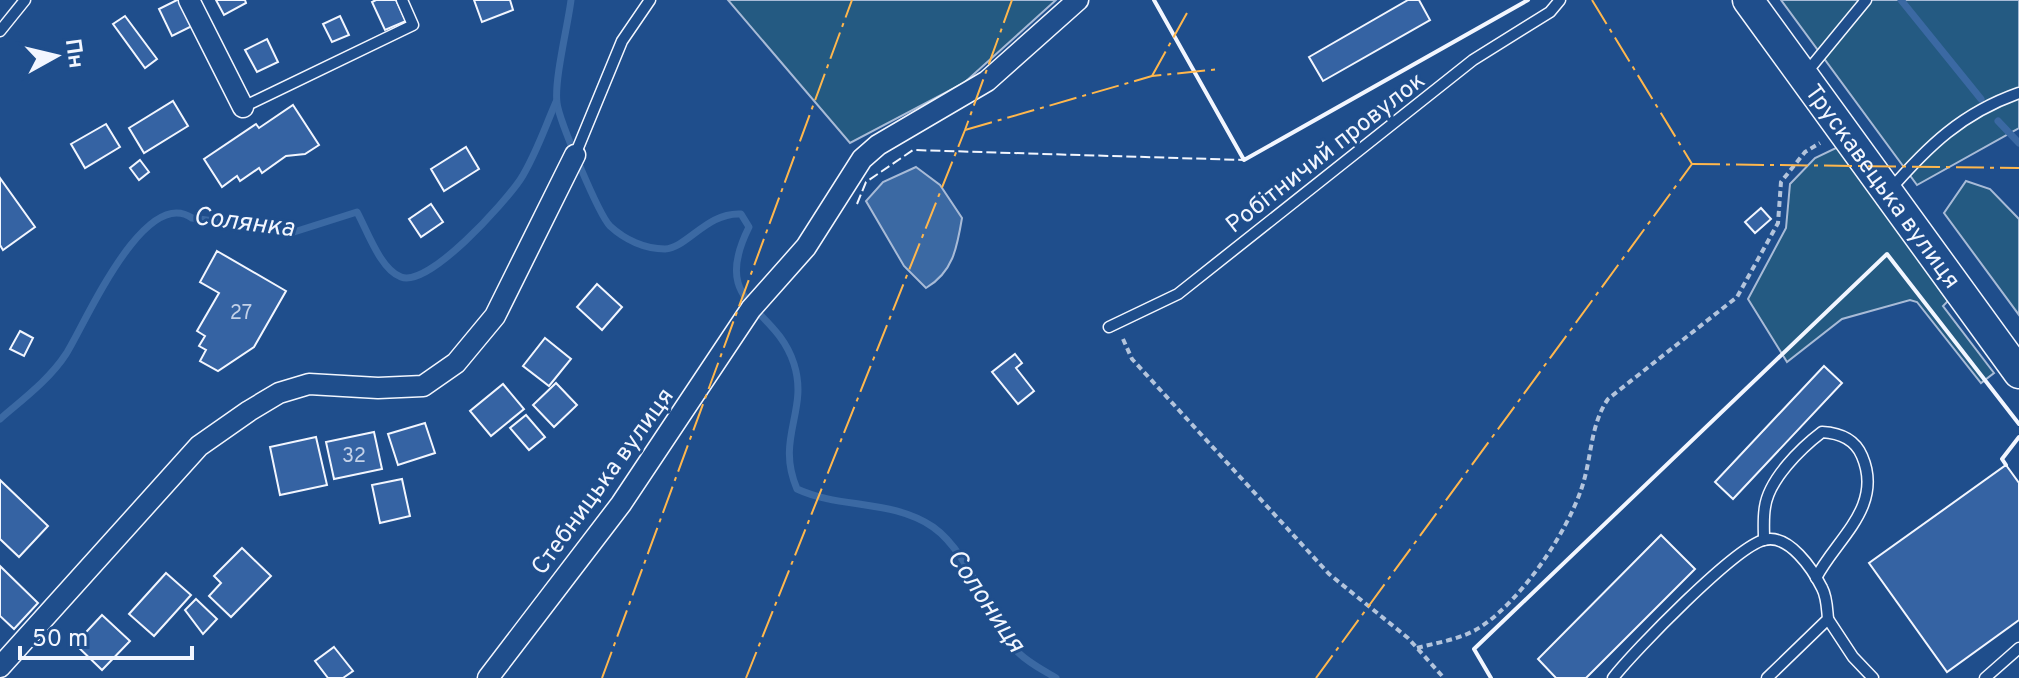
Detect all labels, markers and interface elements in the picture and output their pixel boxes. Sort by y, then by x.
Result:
north arrow [16,16,96,96]
text: Пн [58,37,89,70]
street label: Робітничий провулок [1221,66,1432,241]
street label: Трускавецька вулиця [1797,79,1966,295]
water label: Солянка [191,201,297,246]
house number: 27 [230,301,252,327]
street label: Стебницька вулиця [526,383,681,581]
house number: 32 [342,444,366,470]
water label: Солониця [938,543,1032,660]
scale bar [20,610,192,660]
text: 50 m [32,625,88,655]

